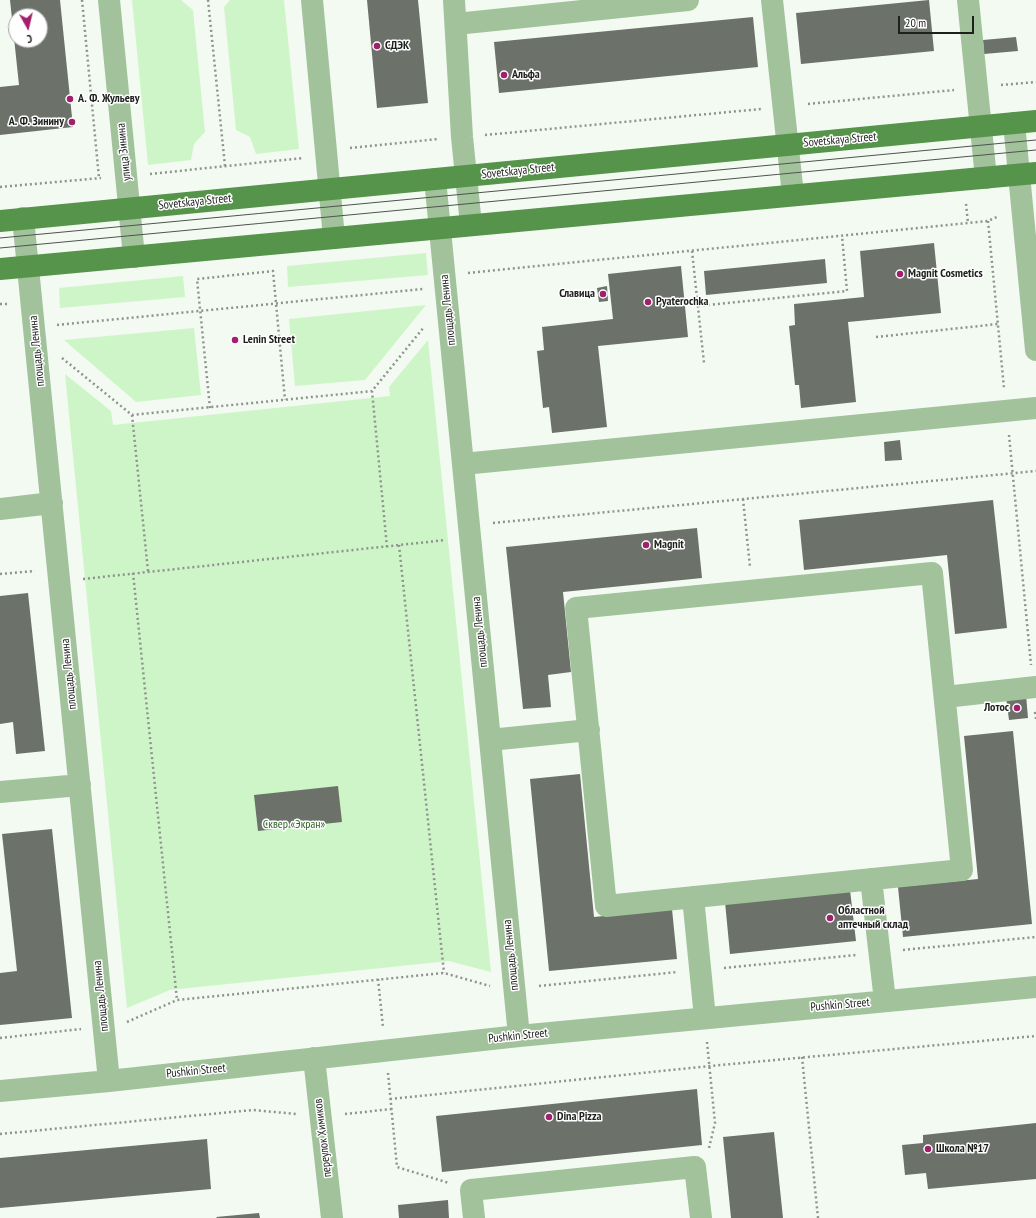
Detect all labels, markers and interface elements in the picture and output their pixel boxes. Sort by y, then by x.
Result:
north arrow [8,8,48,48]
scale bar [900,8,976,34]
text: 20 m [905,15,926,30]
text: С [26,32,33,46]
place label: СДЭК [385,39,409,53]
marker: СДЭК [372,41,382,51]
place label: Альфа [512,68,540,82]
marker: Альфа [499,70,509,80]
place label: А. Ф. Жульеву [78,92,140,106]
marker: А. Ф. Жульеву [65,94,75,104]
place label: А. Ф. Зинину [9,115,64,129]
marker: А. Ф. Зинину [67,117,77,127]
street label: улица Зинина [114,122,134,182]
street label: Sovetskaya Street [803,130,877,150]
street label: Sovetskaya Street [481,160,555,182]
street label: Sovetskaya Street [158,191,232,213]
place label: Magnit Cosmetics [908,267,983,281]
marker: Magnit Cosmetics [895,269,905,279]
street label: площадь Ленина [437,274,459,346]
place label: Славица [559,287,595,301]
marker: Славица [598,289,608,299]
place label: Pyaterochka [656,295,708,309]
marker: Pyaterochka [643,297,653,307]
street label: площадь Ленина [26,315,48,387]
place label: Lenin Street [243,333,295,347]
marker: Lenin Street [230,335,240,345]
place label: Magnit [654,538,684,552]
marker: Magnit [641,540,651,550]
street label: площадь Ленина [469,596,491,668]
street label: площадь Ленина [58,638,80,710]
place label: Лотос [984,701,1009,715]
marker: Лотос [1012,703,1022,713]
park label: Сквер «Экран» [263,818,325,832]
place label: Областной аптечный склад [838,904,908,932]
marker: Областной аптечный склад [825,913,835,923]
street label: площадь Ленина [500,919,522,991]
street label: площадь Ленина [90,960,112,1032]
street label: Pushkin Street [810,995,870,1015]
street label: Pushkin Street [488,1026,548,1046]
street label: Pushkin Street [166,1061,226,1081]
street label: переулок Химиков [311,1098,335,1178]
place label: Dina Pizza [557,1110,601,1124]
marker: Dina Pizza [544,1112,554,1122]
place label: Школа №17 [936,1142,989,1156]
marker: Школа №17 [923,1144,933,1154]

